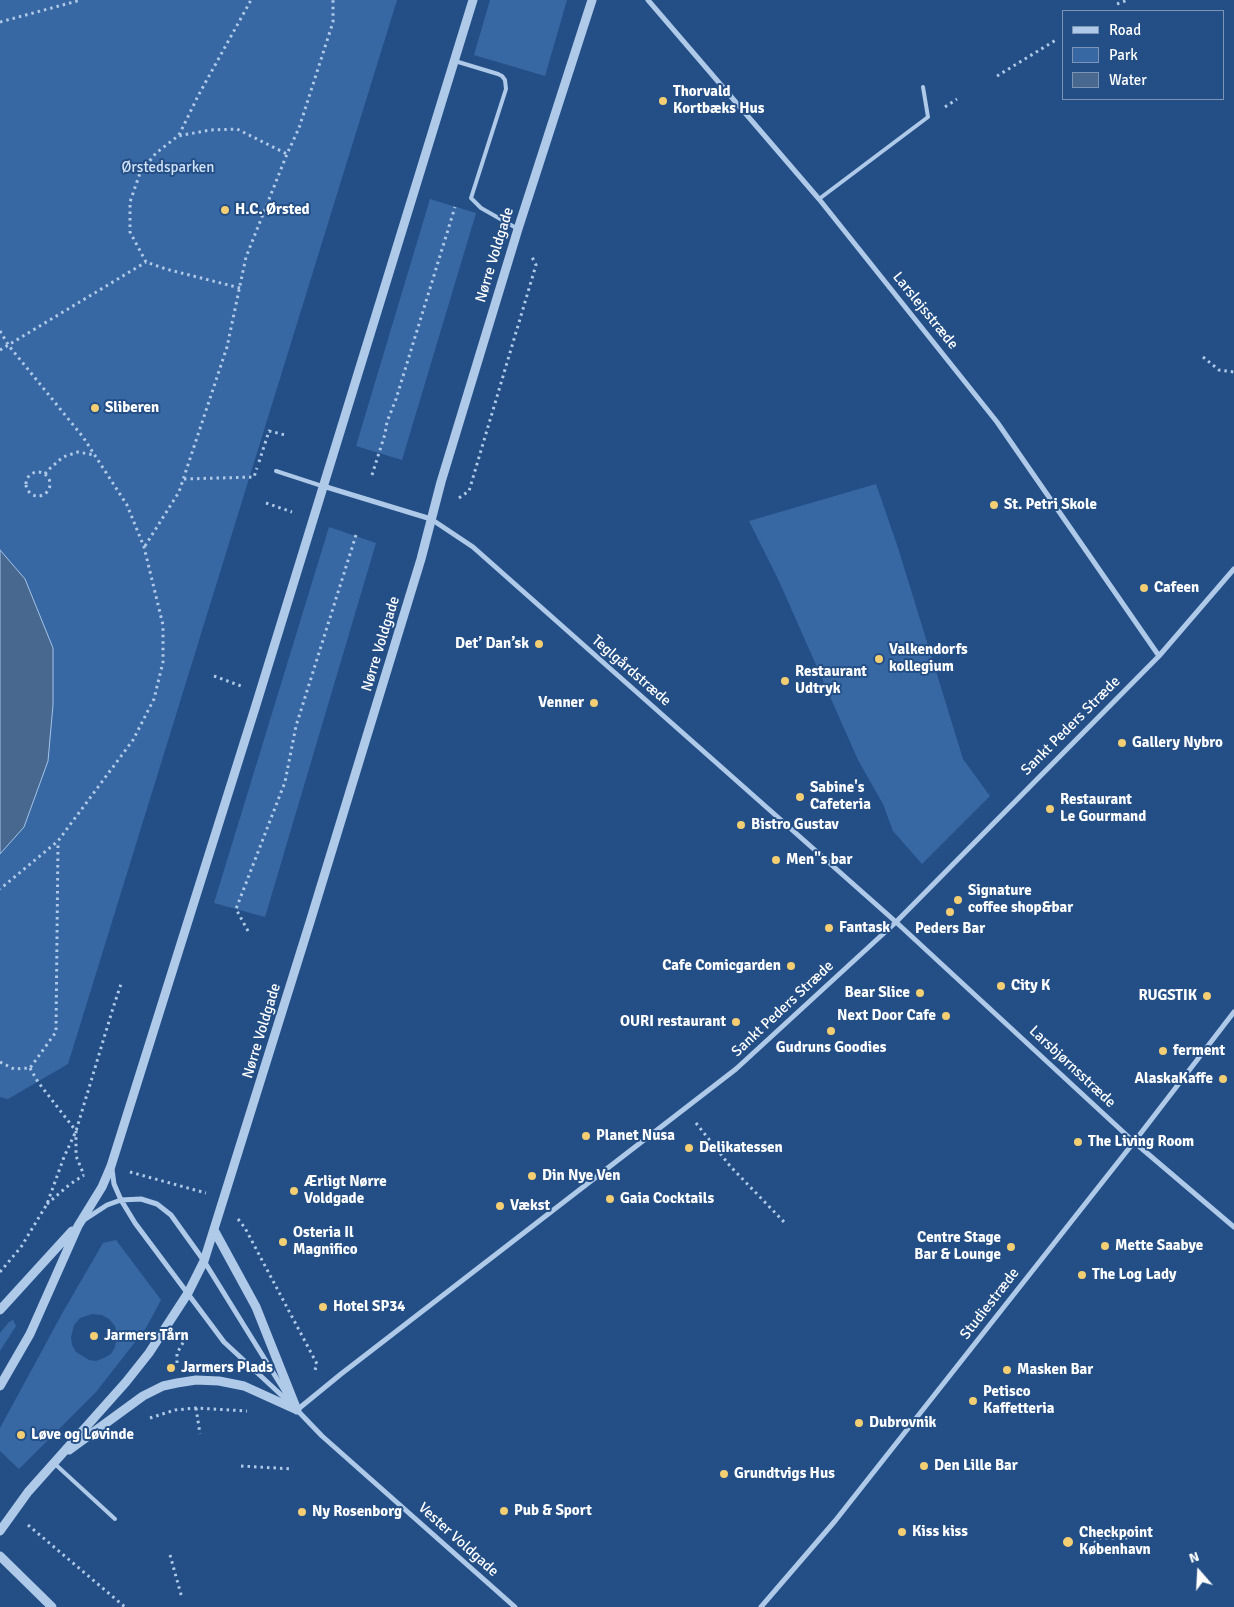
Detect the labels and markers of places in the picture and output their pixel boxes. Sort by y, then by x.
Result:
place label: Thorvald Kortbæks Hus [673,83,764,118]
marker: Thorvald Kortbæks Hus [657,95,669,107]
place label: H.C. Ørsted [235,201,310,219]
marker: H.C. Ørsted [219,204,231,216]
place label: Sliberen [105,399,159,417]
marker: Sliberen [89,402,101,414]
place label: St. Petri Skole [1004,496,1097,514]
marker: St. Petri Skole [988,499,1000,511]
place label: Cafeen [1154,579,1199,597]
marker: Cafeen [1138,582,1150,594]
place label: Det’ Dan’sk [455,635,529,653]
marker: Det’ Dan’sk [533,638,545,650]
place label: Valkendorfs kollegium [889,641,968,676]
marker: Valkendorfs kollegium [873,653,885,665]
place label: Restaurant Udtryk [795,663,867,698]
marker: Restaurant Udtryk [779,675,791,687]
place label: Venner [538,694,584,712]
marker: Venner [588,697,600,709]
place label: Gallery Nybro [1132,734,1223,752]
marker: Gallery Nybro [1116,737,1128,749]
place label: Sabine's Cafeteria [810,779,871,814]
marker: Sabine's Cafeteria [794,791,806,803]
place label: Restaurant Le Gourmand [1060,791,1146,826]
marker: Restaurant Le Gourmand [1044,803,1056,815]
place label: Bistro Gustav [751,816,839,834]
marker: Bistro Gustav [735,819,747,831]
place label: Men"s bar [786,851,852,869]
marker: Men"s bar [770,854,782,866]
place label: Signature coffee shop&bar [968,882,1073,917]
marker: Signature coffee shop&bar [952,894,964,906]
marker: Peders Bar [944,906,956,918]
place label: Fantask [839,919,890,937]
place label: Peders Bar [915,920,985,938]
marker: Fantask [823,922,835,934]
place label: Cafe Comicgarden [662,957,781,975]
marker: Cafe Comicgarden [785,960,797,972]
place label: City K [1011,977,1050,995]
marker: City K [995,980,1007,992]
place label: Bear Slice [845,984,910,1002]
marker: Bear Slice [914,987,926,999]
place label: RUGSTIK [1138,987,1197,1005]
marker: RUGSTIK [1201,990,1213,1002]
place label: Next Door Cafe [837,1007,936,1025]
marker: Next Door Cafe [940,1010,952,1022]
place label: OURI restaurant [620,1013,726,1031]
marker: OURI restaurant [730,1016,742,1028]
marker: Gudruns Goodies [825,1025,837,1037]
place label: Gudruns Goodies [776,1039,886,1057]
place label: ferment [1173,1042,1225,1060]
marker: ferment [1157,1045,1169,1057]
place label: AlaskaKaffe [1135,1070,1213,1088]
marker: AlaskaKaffe [1217,1073,1229,1085]
place label: Planet Nusa [596,1127,675,1145]
marker: Planet Nusa [580,1130,592,1142]
place label: The Living Room [1088,1133,1194,1151]
marker: The Living Room [1072,1136,1084,1148]
place label: Delikatessen [699,1139,783,1157]
marker: Delikatessen [683,1142,695,1154]
place label: Din Nye Ven [542,1167,620,1185]
marker: Din Nye Ven [526,1170,538,1182]
place label: Ærligt Nørre Voldgade [304,1173,387,1208]
marker: Ærligt Nørre Voldgade [288,1185,300,1197]
place label: Gaia Cocktails [620,1190,714,1208]
marker: Gaia Cocktails [604,1193,616,1205]
place label: Vækst [510,1197,550,1215]
marker: Vækst [494,1200,506,1212]
place label: Osteria Il Magnifico [293,1224,358,1259]
place label: Centre Stage Bar & Lounge [914,1229,1001,1264]
marker: Osteria Il Magnifico [277,1236,289,1248]
place label: Mette Saabye [1115,1237,1203,1255]
marker: Mette Saabye [1099,1240,1111,1252]
marker: Centre Stage Bar & Lounge [1005,1241,1017,1253]
place label: The Log Lady [1092,1266,1176,1284]
marker: The Log Lady [1076,1269,1088,1281]
place label: Hotel SP34 [333,1298,405,1316]
marker: Hotel SP34 [317,1301,329,1313]
place label: Jarmers Tårn [104,1327,189,1345]
marker: Jarmers Tårn [88,1330,100,1342]
place label: Jarmers Plads [181,1359,273,1377]
place label: Masken Bar [1017,1361,1093,1379]
marker: Jarmers Plads [165,1362,177,1374]
marker: Masken Bar [1001,1364,1013,1376]
place label: Petisco Kaffetteria [983,1383,1054,1418]
marker: Petisco Kaffetteria [967,1395,979,1407]
place label: Dubrovnik [869,1414,936,1432]
marker: Dubrovnik [853,1417,865,1429]
place label: Løve og Løvinde [31,1426,134,1444]
marker: Løve og Løvinde [15,1429,27,1441]
place label: Den Lille Bar [934,1457,1018,1475]
marker: Den Lille Bar [918,1460,930,1472]
place label: Grundtvigs Hus [734,1465,835,1483]
marker: Grundtvigs Hus [718,1468,730,1480]
place label: Pub & Sport [514,1502,592,1520]
place label: Ny Rosenborg [312,1503,402,1521]
marker: Pub & Sport [498,1505,510,1517]
marker: Ny Rosenborg [296,1506,308,1518]
place label: Kiss kiss [912,1523,968,1541]
place label: Checkpoint København [1079,1524,1153,1559]
marker: Kiss kiss [896,1526,908,1538]
marker: Checkpoint København [1061,1535,1075,1549]

